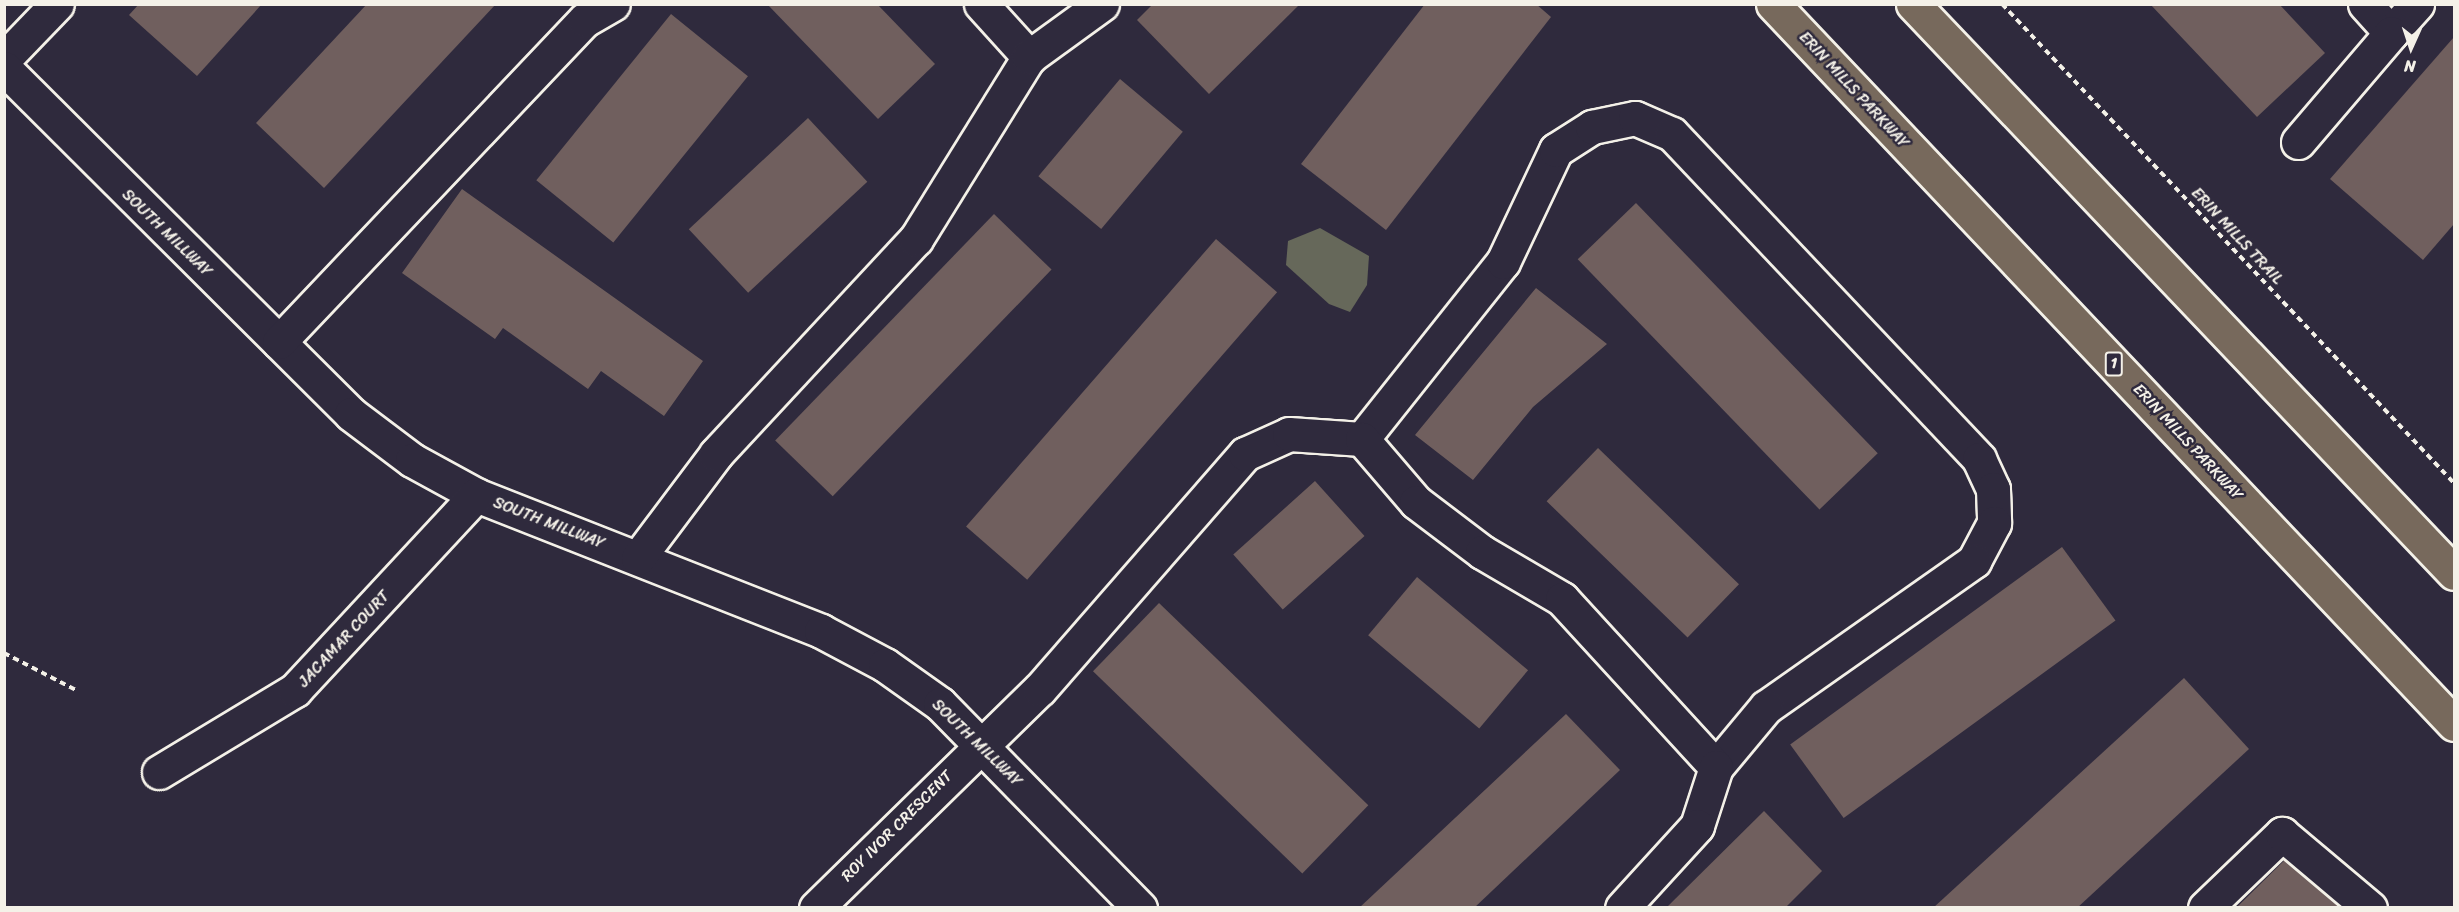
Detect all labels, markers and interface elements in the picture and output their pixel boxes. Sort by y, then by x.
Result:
north arrow [2381,18,2441,78]
street label: ERIN MILLS PARKWAY [1794,26,1914,154]
text: N [2404,52,2416,81]
street label: ERIN MILLS TRAIL [2186,182,2288,290]
street label: SOUTH MILLWAY [117,185,217,281]
road number: 1 [2104,352,2124,376]
street label: ERIN MILLS PARKWAY [2128,378,2248,506]
street label: SOUTH MILLWAY [490,493,608,553]
street label: JACAMAR COURT [295,587,393,691]
street label: SOUTH MILLWAY [927,695,1027,791]
street label: ROY IVOR CRESCENT [838,767,956,885]

